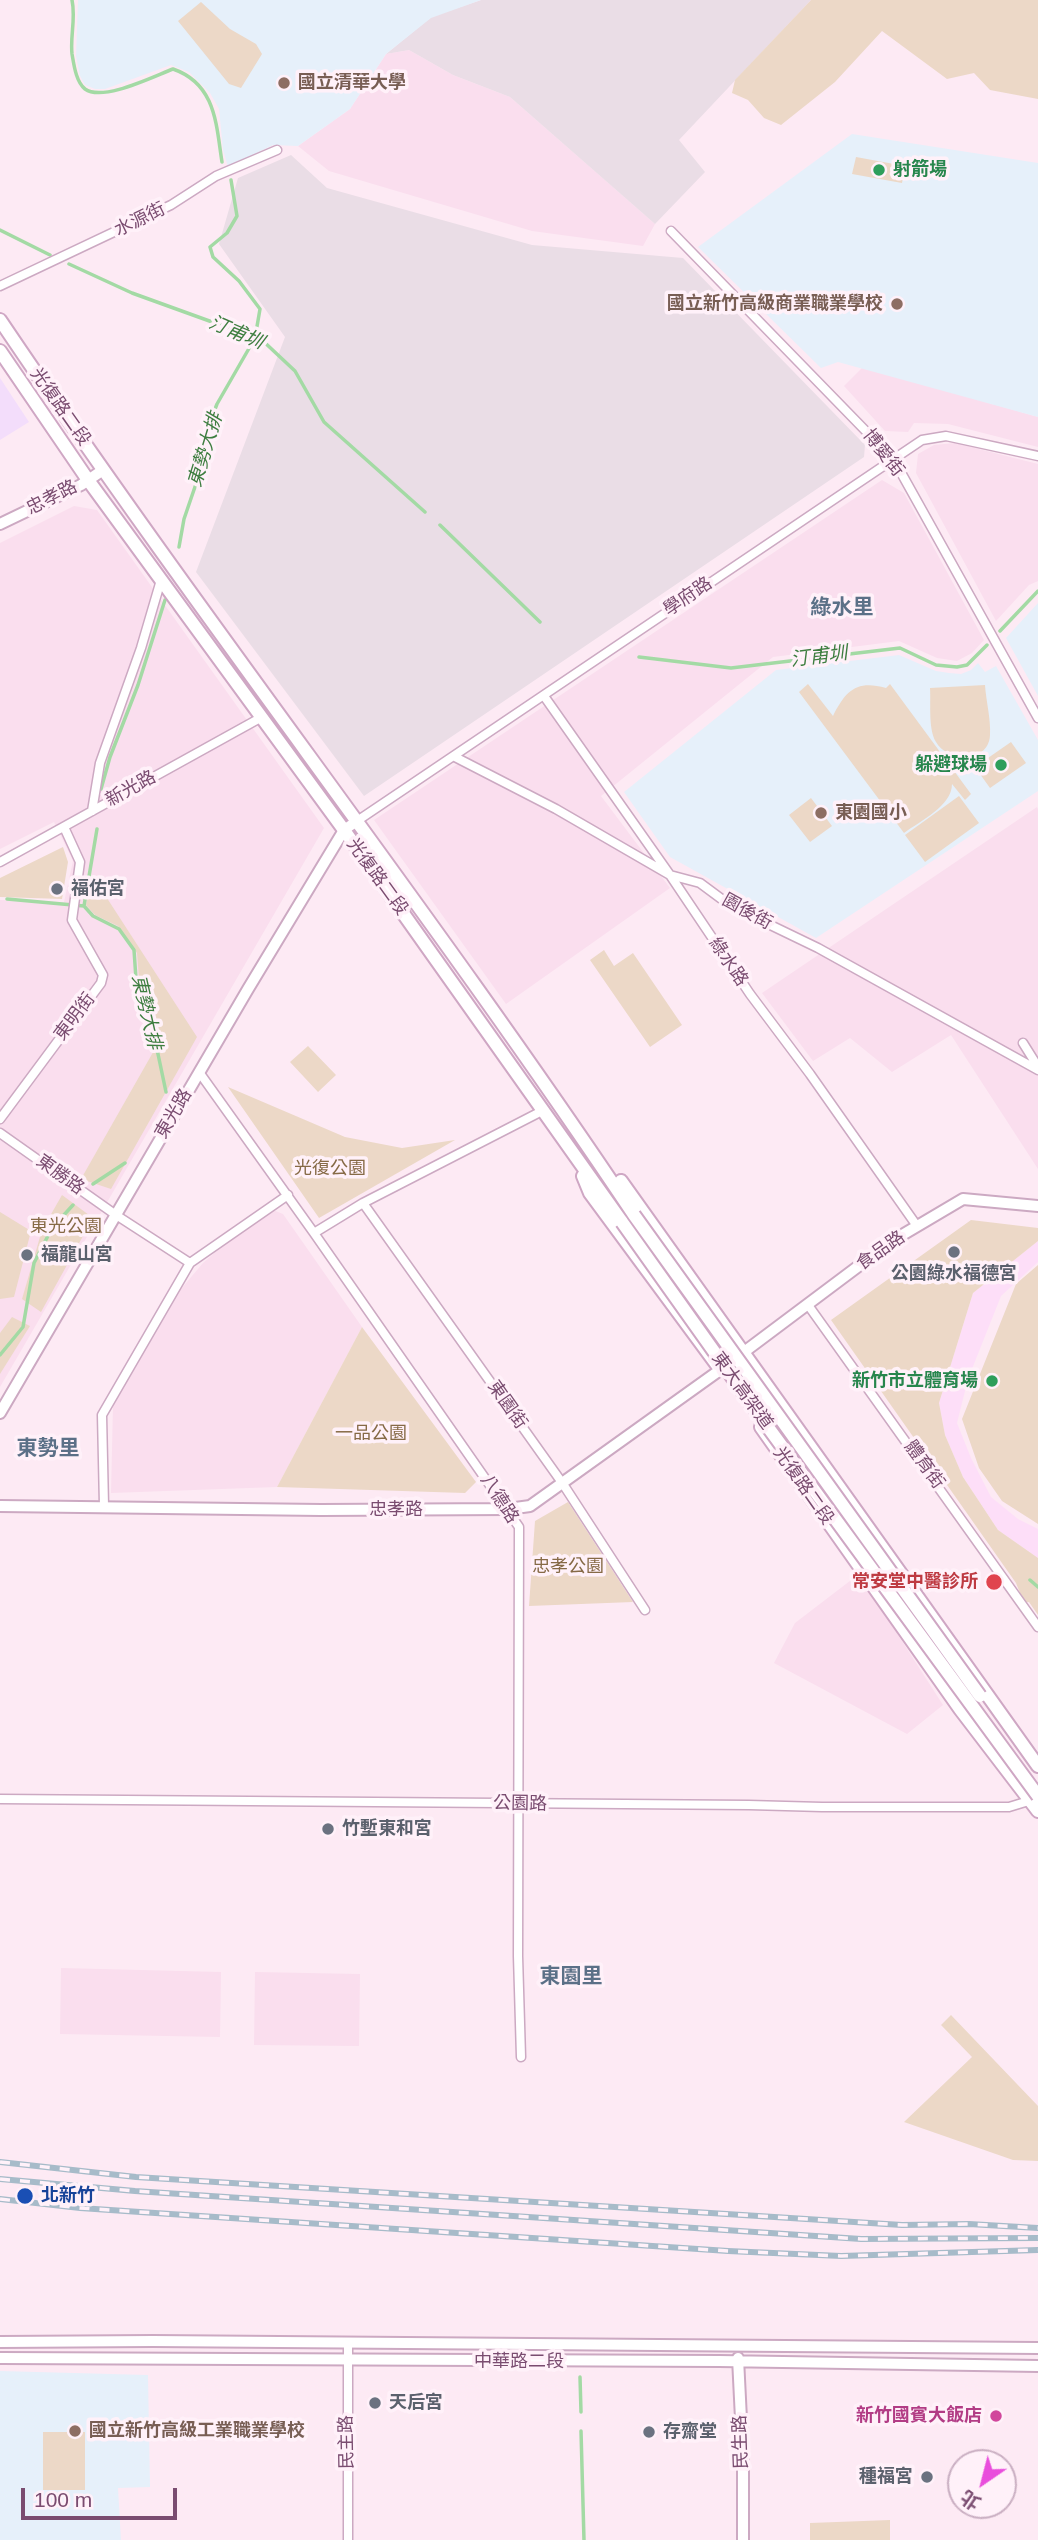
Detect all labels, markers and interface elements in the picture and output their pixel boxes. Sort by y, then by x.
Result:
place label: 國立清華大學 [298,72,406,94]
marker: 國立清華大學 [276,75,292,91]
place label: 射箭場 [893,159,947,181]
marker: 射箭場 [871,162,887,178]
street label: 水源街 [111,198,169,242]
place label: 國立新竹高級商業職業學校 [667,293,883,315]
marker: 國立新竹高級商業職業學校 [889,296,905,312]
water label: 汀甫圳 [205,311,267,355]
street label: 光復路二段 [25,364,95,450]
water label: 東勢大排 [184,410,228,490]
street label: 博愛街 [858,425,908,481]
street label: 忠孝路 [23,476,81,520]
street label: 學府路 [660,573,716,621]
district label: 綠水里 [811,595,873,621]
water label: 汀甫圳 [789,642,849,672]
place label: 躲避球場 [915,754,987,776]
marker: 躲避球場 [993,757,1009,773]
street label: 新光路 [102,766,160,812]
place label: 東園國小 [835,802,907,824]
marker: 東園國小 [813,805,829,821]
street label: 光復路二段 [342,834,412,920]
place label: 福佑宮 [71,878,125,900]
marker: 福佑宮 [49,881,65,897]
street label: 園後街 [718,889,776,935]
street label: 綠水路 [704,934,752,990]
water label: 東勢大排 [126,972,166,1052]
street label: 東明街 [50,989,100,1045]
street label: 東光路 [151,1085,197,1143]
street label: 東勝路 [32,1150,88,1200]
park label: 光復公園 [294,1158,366,1180]
park label: 東光公園 [30,1216,102,1238]
street label: 食品路 [853,1227,909,1275]
place label: 福龍山宮 [41,1244,113,1266]
marker: 公園綠水福德宮 [946,1244,962,1260]
marker: 福龍山宮 [19,1247,35,1263]
place label: 公園綠水福德宮 [891,1263,1017,1285]
street label: 東大高架道 [707,1348,777,1434]
place label: 新竹市立體育場 [852,1370,978,1392]
marker: 新竹市立體育場 [984,1373,1000,1389]
street label: 東園街 [483,1377,531,1433]
park label: 一品公園 [335,1423,407,1445]
district label: 東勢里 [17,1436,79,1462]
street label: 體育街 [899,1437,949,1493]
street label: 光復路二段 [768,1443,838,1529]
street label: 八德路 [475,1470,523,1528]
street label: 忠孝路 [369,1499,423,1521]
park label: 忠孝公園 [532,1556,604,1578]
place label: 常安堂中醫診所 [852,1571,978,1593]
marker: 常安堂中醫診所 [984,1572,1004,1592]
street label: 公園路 [493,1793,547,1815]
place label: 竹塹東和宮 [342,1818,432,1840]
marker: 竹塹東和宮 [320,1821,336,1837]
district label: 東園里 [540,1964,602,1990]
place label: 北新竹 [41,2185,95,2207]
marker: 北新竹 [15,2186,35,2206]
street label: 中華路二段 [474,2351,564,2373]
place label: 天后宮 [389,2392,443,2414]
marker: 天后宮 [367,2395,383,2411]
place label: 新竹國賓大飯店 [856,2405,982,2427]
marker: 新竹國賓大飯店 [988,2408,1004,2424]
street label: 民主路 [336,2415,358,2469]
street label: 民生路 [729,2415,753,2469]
place label: 國立新竹高級工業職業學校 [89,2420,305,2442]
place label: 存齋堂 [663,2421,717,2443]
marker: 國立新竹高級工業職業學校 [67,2423,83,2439]
marker: 存齋堂 [641,2424,657,2440]
north arrow [947,2449,1017,2519]
place label: 種福宮 [859,2466,913,2488]
marker: 種福宮 [919,2469,935,2485]
scale bar [24,2474,180,2518]
text: 北 [957,2486,985,2514]
text: 100 m [34,2488,92,2511]

